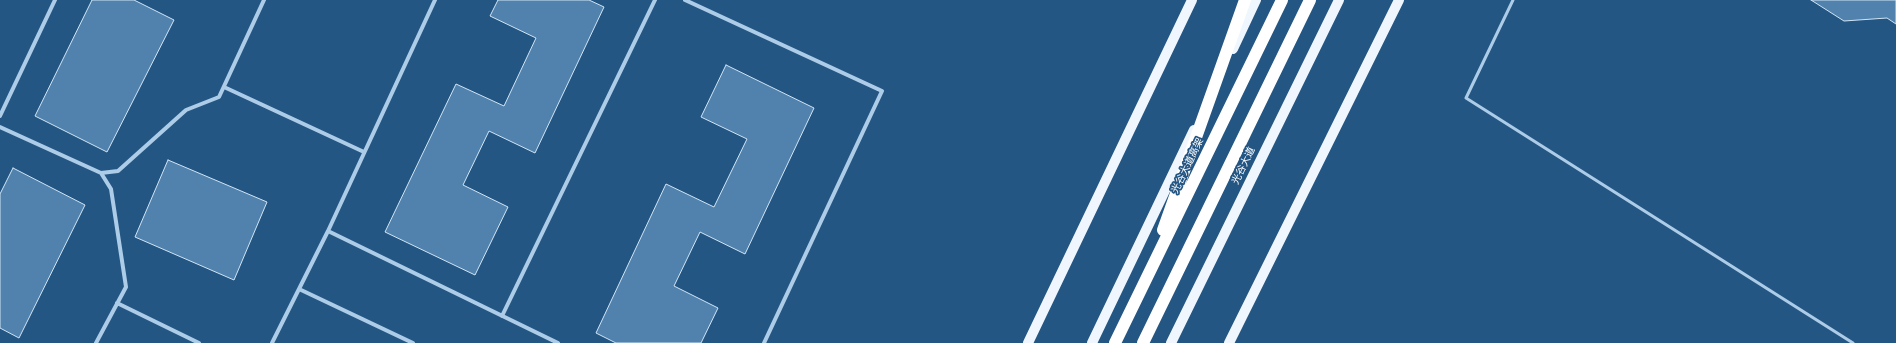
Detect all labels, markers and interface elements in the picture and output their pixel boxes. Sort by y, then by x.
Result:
street label: 光谷大道高架 [1169,136,1207,196]
street label: 光谷大道 [1230,145,1258,187]

